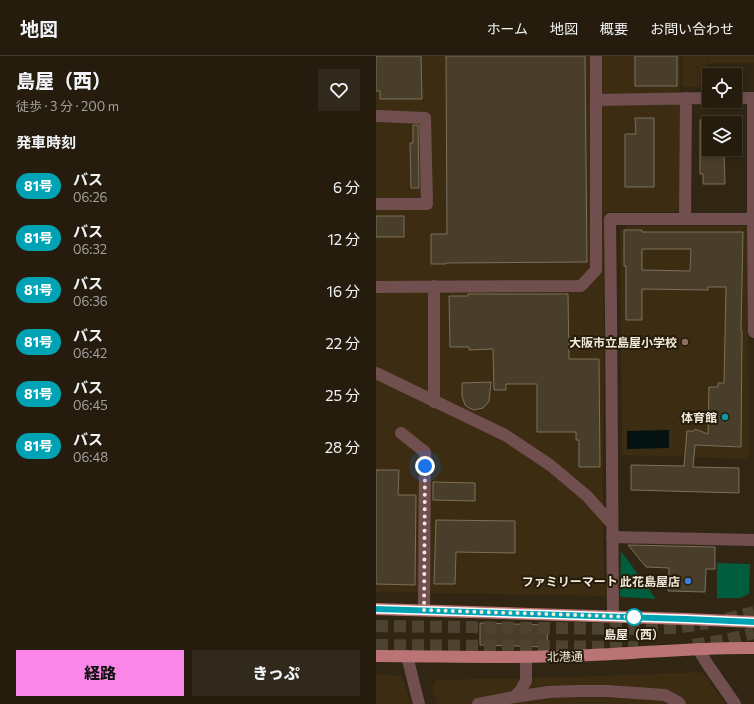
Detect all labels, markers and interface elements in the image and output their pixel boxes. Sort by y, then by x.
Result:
text: 地図 [20,17,58,40]
text: ホーム [486,20,528,37]
text: 地図 [550,20,578,37]
text: 概要 [600,20,628,37]
text: お問い合わせ [650,20,734,37]
map controls [702,68,742,156]
button: locate [702,68,742,108]
text: 島屋（西） [16,69,111,92]
button: heart [318,69,360,111]
text: 徒歩 · 3 分 · 200 m [16,98,119,114]
button: layers [702,116,742,156]
text: 発車時刻 [16,133,76,151]
text: バス [73,170,103,188]
text: 81号 [24,177,53,194]
text: 6 分 [333,178,360,196]
text: 06:26 [73,189,108,205]
text: バス [73,222,103,240]
text: 81号 [24,229,53,246]
text: 12 分 [327,230,360,248]
text: 06:32 [73,241,107,257]
text: バス [73,274,103,292]
text: 81号 [24,281,53,298]
text: 16 分 [327,282,360,300]
text: 06:36 [73,293,108,309]
text: バス [73,326,103,344]
text: 81号 [24,333,53,350]
text: 22 分 [325,334,360,352]
place label: 大阪市立島屋小学校 [569,335,677,349]
marker: 大阪市立島屋小学校 [680,337,690,347]
text: 06:42 [73,345,107,361]
text: バス [73,378,103,396]
text: 81号 [24,385,53,402]
text: 25 分 [325,386,360,404]
text: 06:45 [73,397,108,413]
place label: 体育館 [681,410,717,424]
marker: 体育館 [720,412,730,422]
text: バス [73,430,103,448]
text: 81号 [24,437,53,454]
text: 28 分 [325,438,360,456]
text: 06:48 [73,449,108,465]
your location [415,456,435,476]
place label: ファミリーマート 此花島屋店 [522,574,680,588]
marker: ファミリーマート 此花島屋店 [683,576,693,586]
marker: 島屋（西） [625,608,643,626]
place label: 島屋（西） [604,627,664,641]
street label: 北港通 [547,649,583,663]
button: 経路 [16,650,184,696]
button: きっぷ [192,650,360,696]

